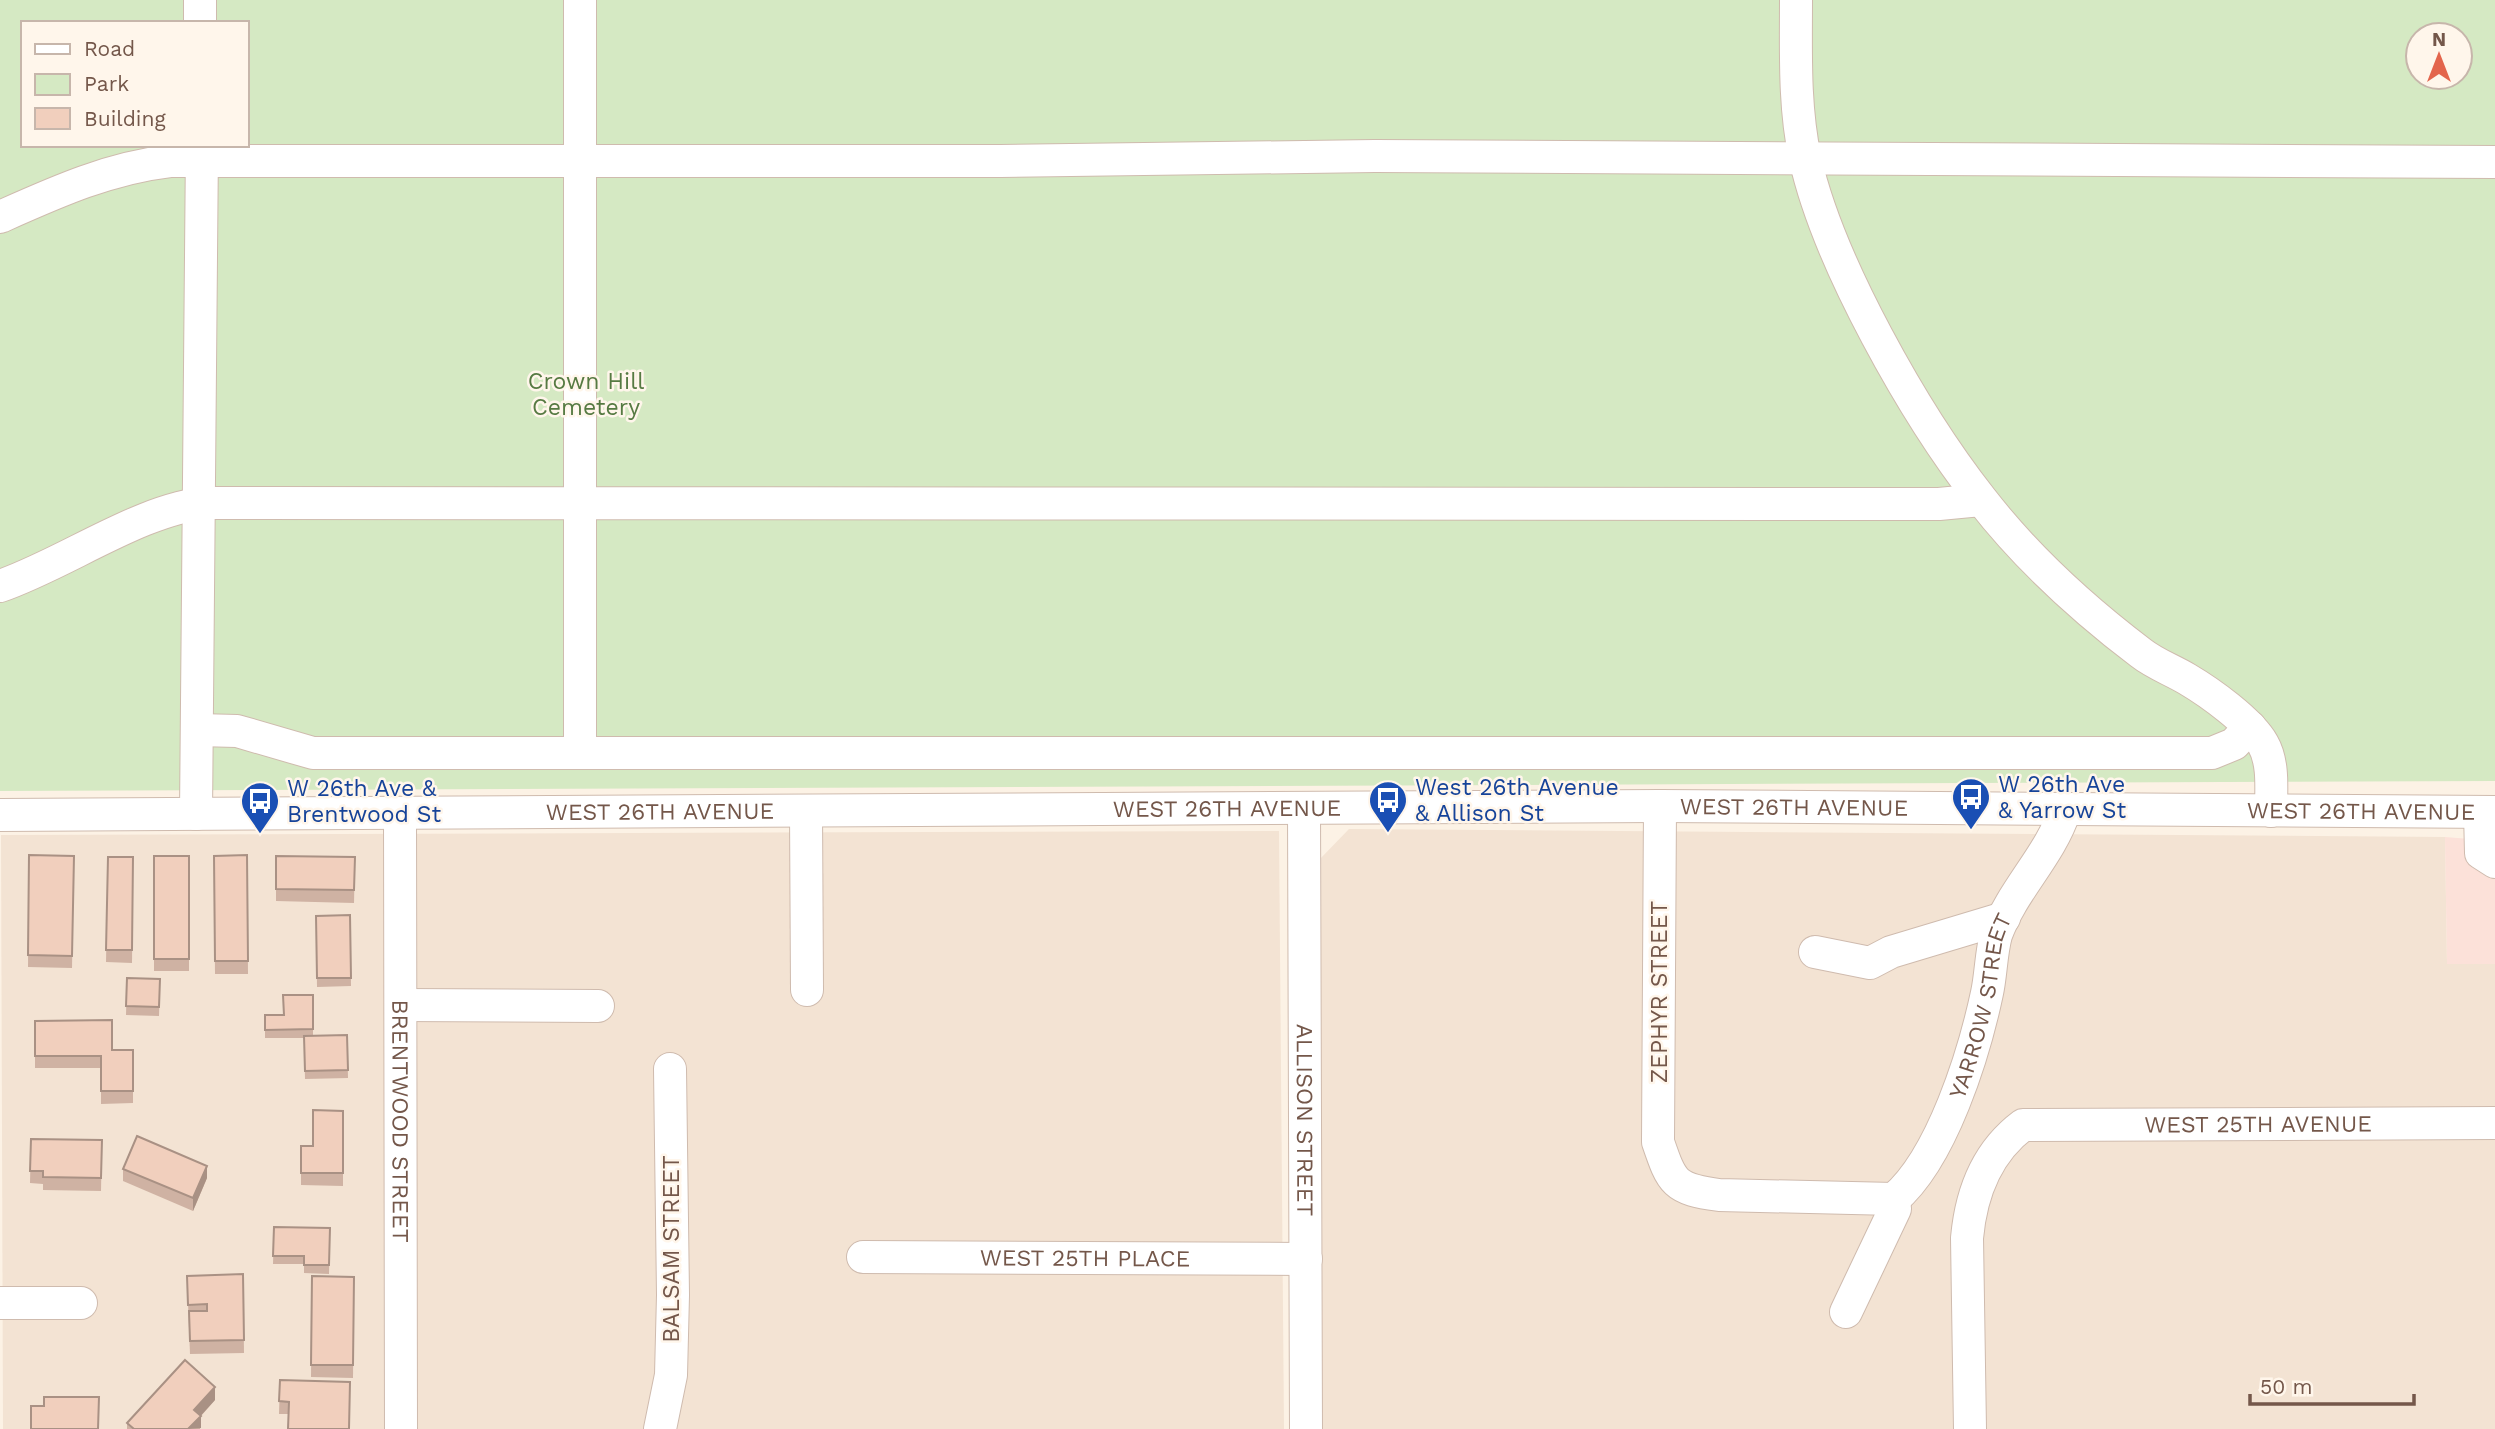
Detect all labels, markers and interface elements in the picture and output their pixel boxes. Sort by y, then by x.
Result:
legend [21,21,248,147]
north arrow [2404,21,2474,91]
text: N [2432,28,2446,51]
text: Road [84,36,135,61]
text: Park [84,71,129,96]
text: Building [84,106,166,131]
park label: Crown Hill Cemetery [528,368,644,421]
place label: W 26th Ave & Yarrow St [1998,771,2127,824]
place label: West 26th Avenue & Allison St [1415,774,1619,827]
place label: W 26th Ave & Brentwood St [287,775,441,828]
bus stop icon: W 26th Ave & Yarrow St [1950,776,1992,831]
bus stop icon: West 26th Avenue & Allison St [1367,779,1409,834]
bus stop icon: W 26th Ave & Brentwood St [239,780,281,835]
street label: WEST 26TH AVENUE [1680,793,1908,821]
street label: WEST 26TH AVENUE [1113,794,1341,822]
street label: WEST 26TH AVENUE [546,797,774,826]
street label: WEST 26TH AVENUE [2247,797,2475,825]
street label: ZEPHYR STREET [1646,901,1673,1083]
street label: YARROW STREET [1943,909,2017,1102]
street label: BRENTWOOD STREET [387,999,414,1243]
street label: ALLISON STREET [1291,1024,1319,1217]
street label: WEST 25TH AVENUE [2144,1110,2372,1138]
street label: BALSAM STREET [658,1155,685,1343]
street label: WEST 25TH PLACE [980,1244,1190,1272]
scale bar [2250,1362,2414,1406]
text: 50 m [2260,1374,2312,1399]

